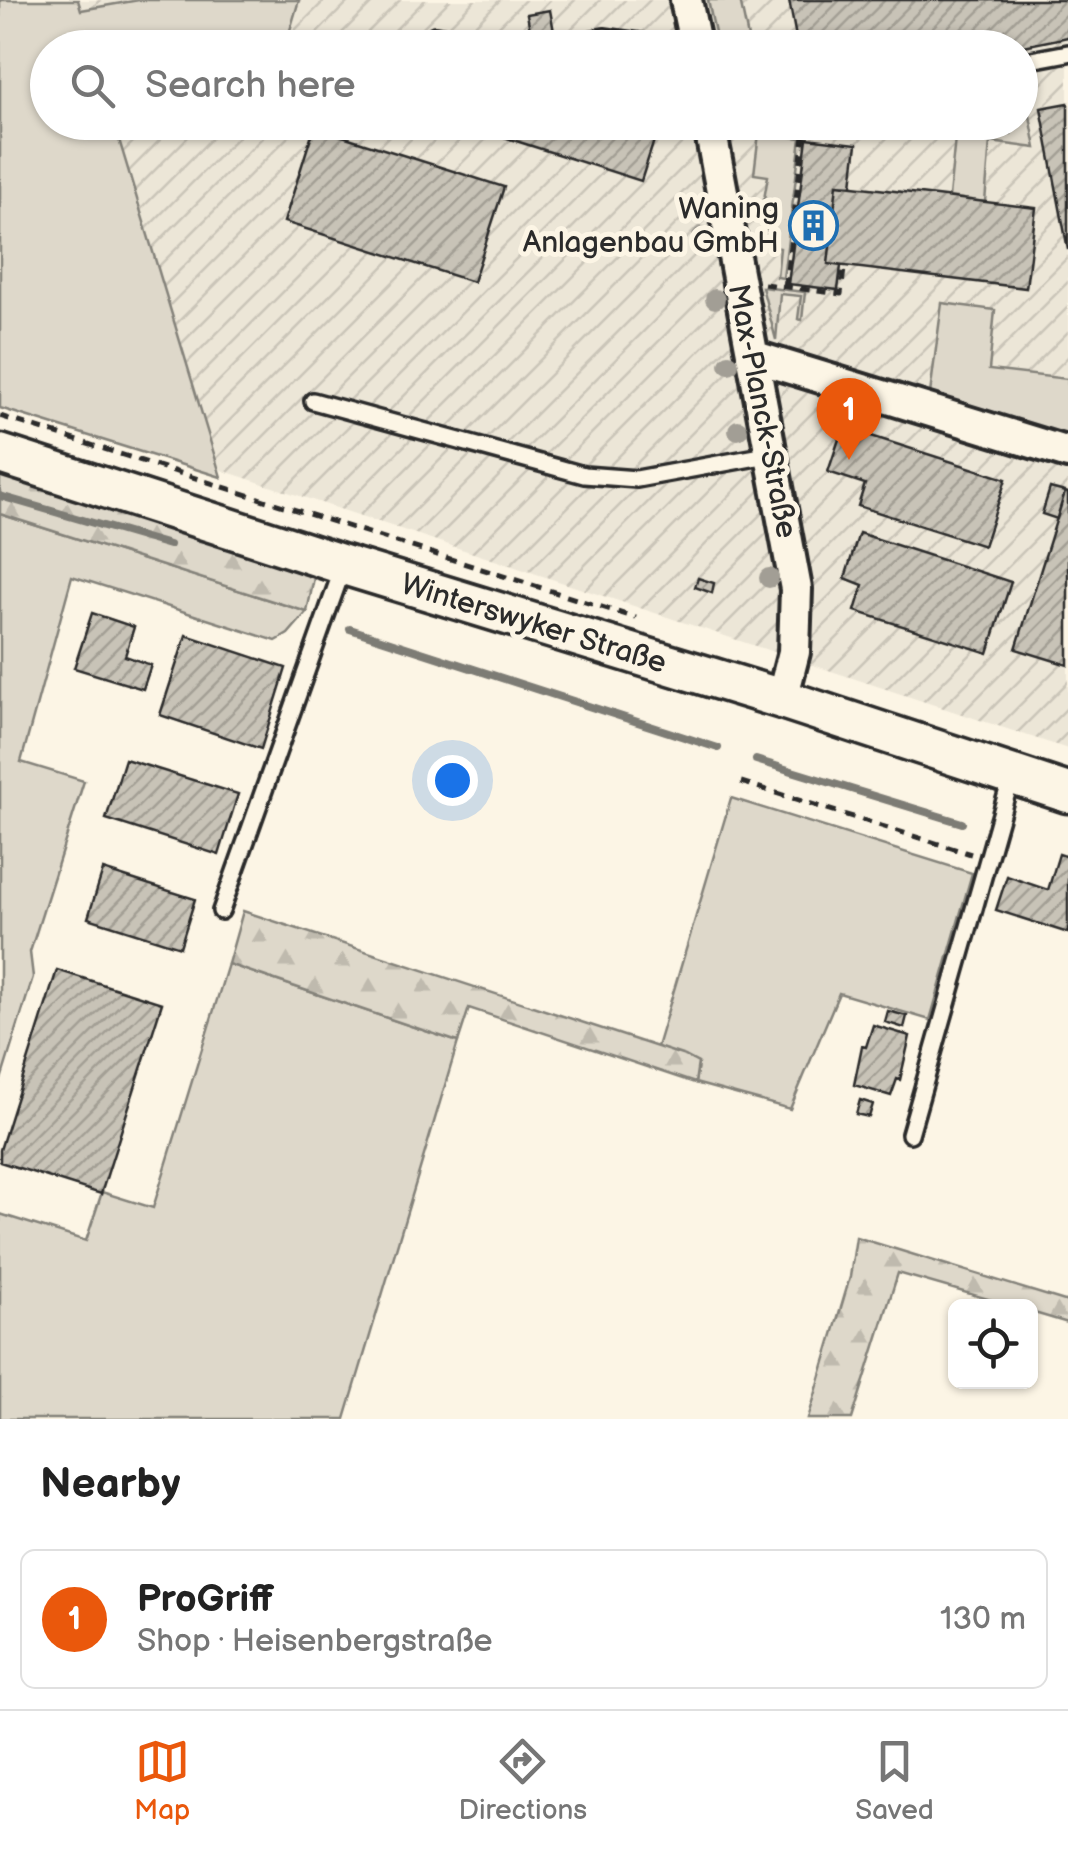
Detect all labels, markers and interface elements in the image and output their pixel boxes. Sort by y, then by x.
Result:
search box [30,30,1038,140]
icon: search [65,58,120,113]
text: Search here [145,63,356,108]
place label: Waning Anlagenbau GmbH [523,191,779,261]
building icon: Waning Anlagenbau GmbH [788,199,840,251]
street label: Max-Planck-Straße [720,281,804,541]
pin: 1 [816,378,882,460]
street label: Winterswyker Straße [397,566,671,681]
your location [427,755,478,806]
map controls [948,1299,1038,1389]
button: locate [948,1299,1038,1389]
text: Nearby [40,1459,180,1510]
text: ProGriff [137,1577,274,1622]
text: 1 [68,1600,81,1639]
text: 130 m [940,1600,1026,1639]
text: Shop · Heisenbergstraße [137,1622,493,1661]
tab: Map [134,1734,190,1827]
tab: Directions [458,1734,587,1827]
tab: Saved [855,1734,934,1827]

